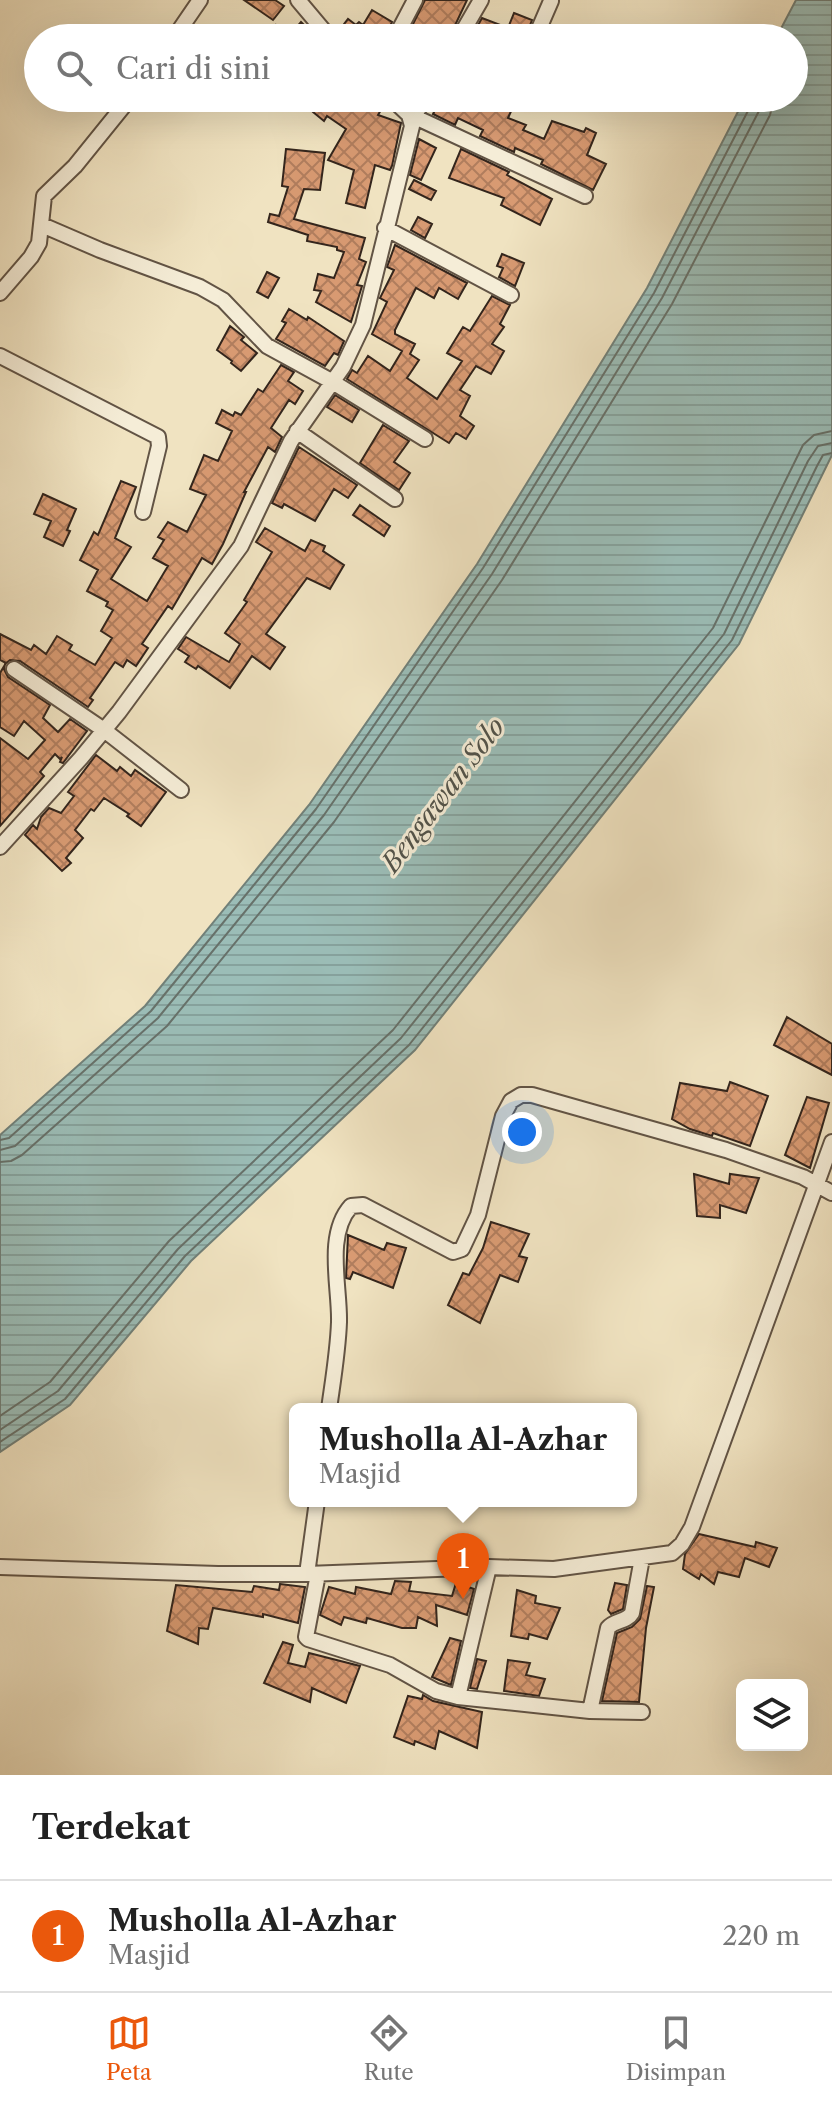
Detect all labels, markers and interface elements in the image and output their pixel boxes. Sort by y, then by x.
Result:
search box [24,24,808,112]
icon: search [52,46,96,90]
text: Cari di sini [116,50,270,87]
water label: Bengawan Solo [373,711,511,880]
your location [502,1112,542,1152]
popup [289,1403,637,1507]
text: Musholla Al-Azhar [319,1421,607,1458]
text: Masjid [319,1458,401,1490]
pin: 1 [437,1533,489,1599]
map controls [736,1679,808,1751]
button: layers [736,1679,808,1751]
text: Terdekat [32,1806,190,1848]
text: Musholla Al-Azhar [108,1902,396,1939]
text: 1 [52,1920,64,1952]
text: 220 m [722,1920,800,1952]
text: Masjid [108,1939,190,1971]
tab: Peta [106,2011,152,2086]
tab: Rute [364,2011,414,2086]
tab: Disimpan [626,2011,726,2086]

